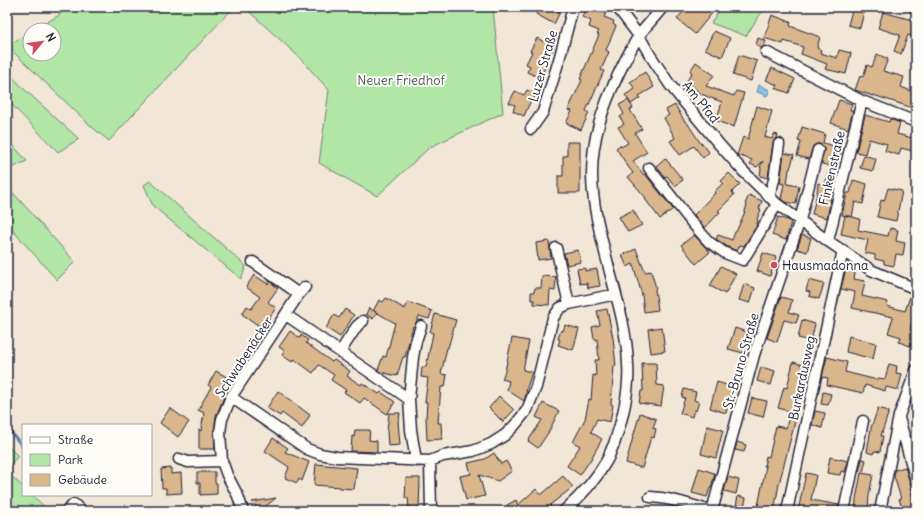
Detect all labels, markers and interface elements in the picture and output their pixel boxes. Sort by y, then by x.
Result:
north arrow [22,22,62,62]
street label: Luzer Straße [525,28,561,104]
text: N [43,30,59,44]
park label: Neuer Friedhof [357,72,445,89]
street label: Am Pfad [679,77,723,127]
street label: Finkenstraße [815,129,849,207]
place label: Hausmadonna [782,257,868,274]
marker: Hausmadonna [769,260,779,270]
street label: St.-Bruno-Straße [719,311,763,411]
street label: Schwabenäcker [211,313,277,401]
street label: Burkardusweg [785,334,819,422]
legend [22,424,152,496]
text: Straße [58,432,93,447]
text: Park [58,452,83,467]
text: Gebäude [58,472,107,487]

